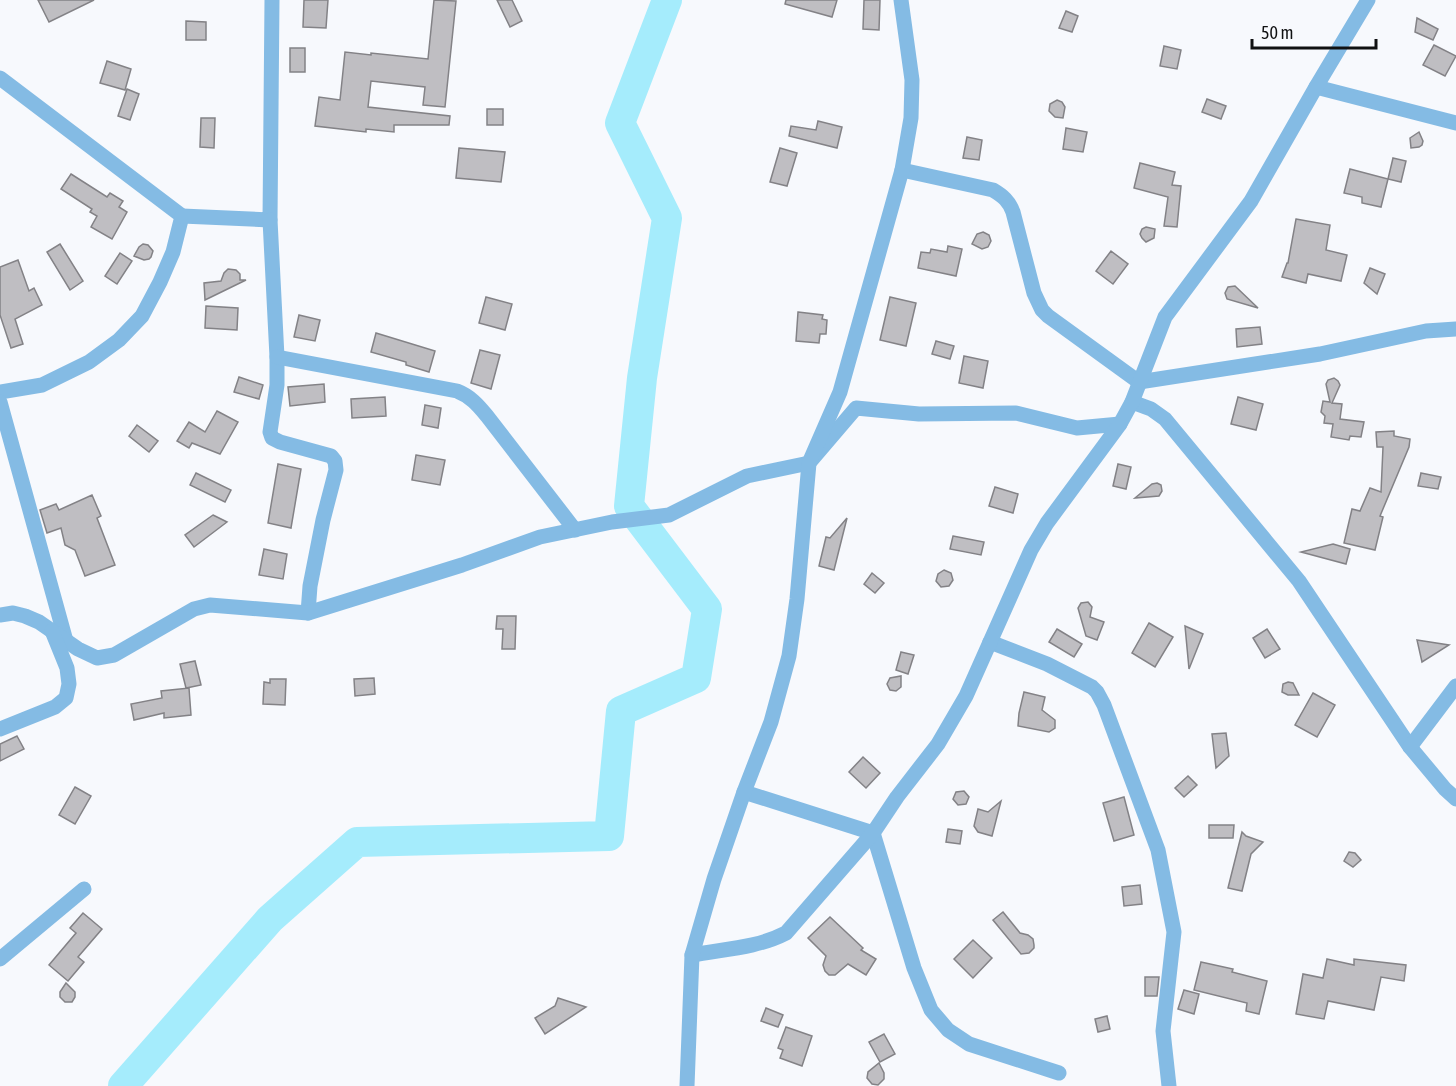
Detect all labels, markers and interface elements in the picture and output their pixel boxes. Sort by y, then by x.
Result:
scale bar [1252,12,1376,50]
text: 50 m [1261,22,1293,43]

